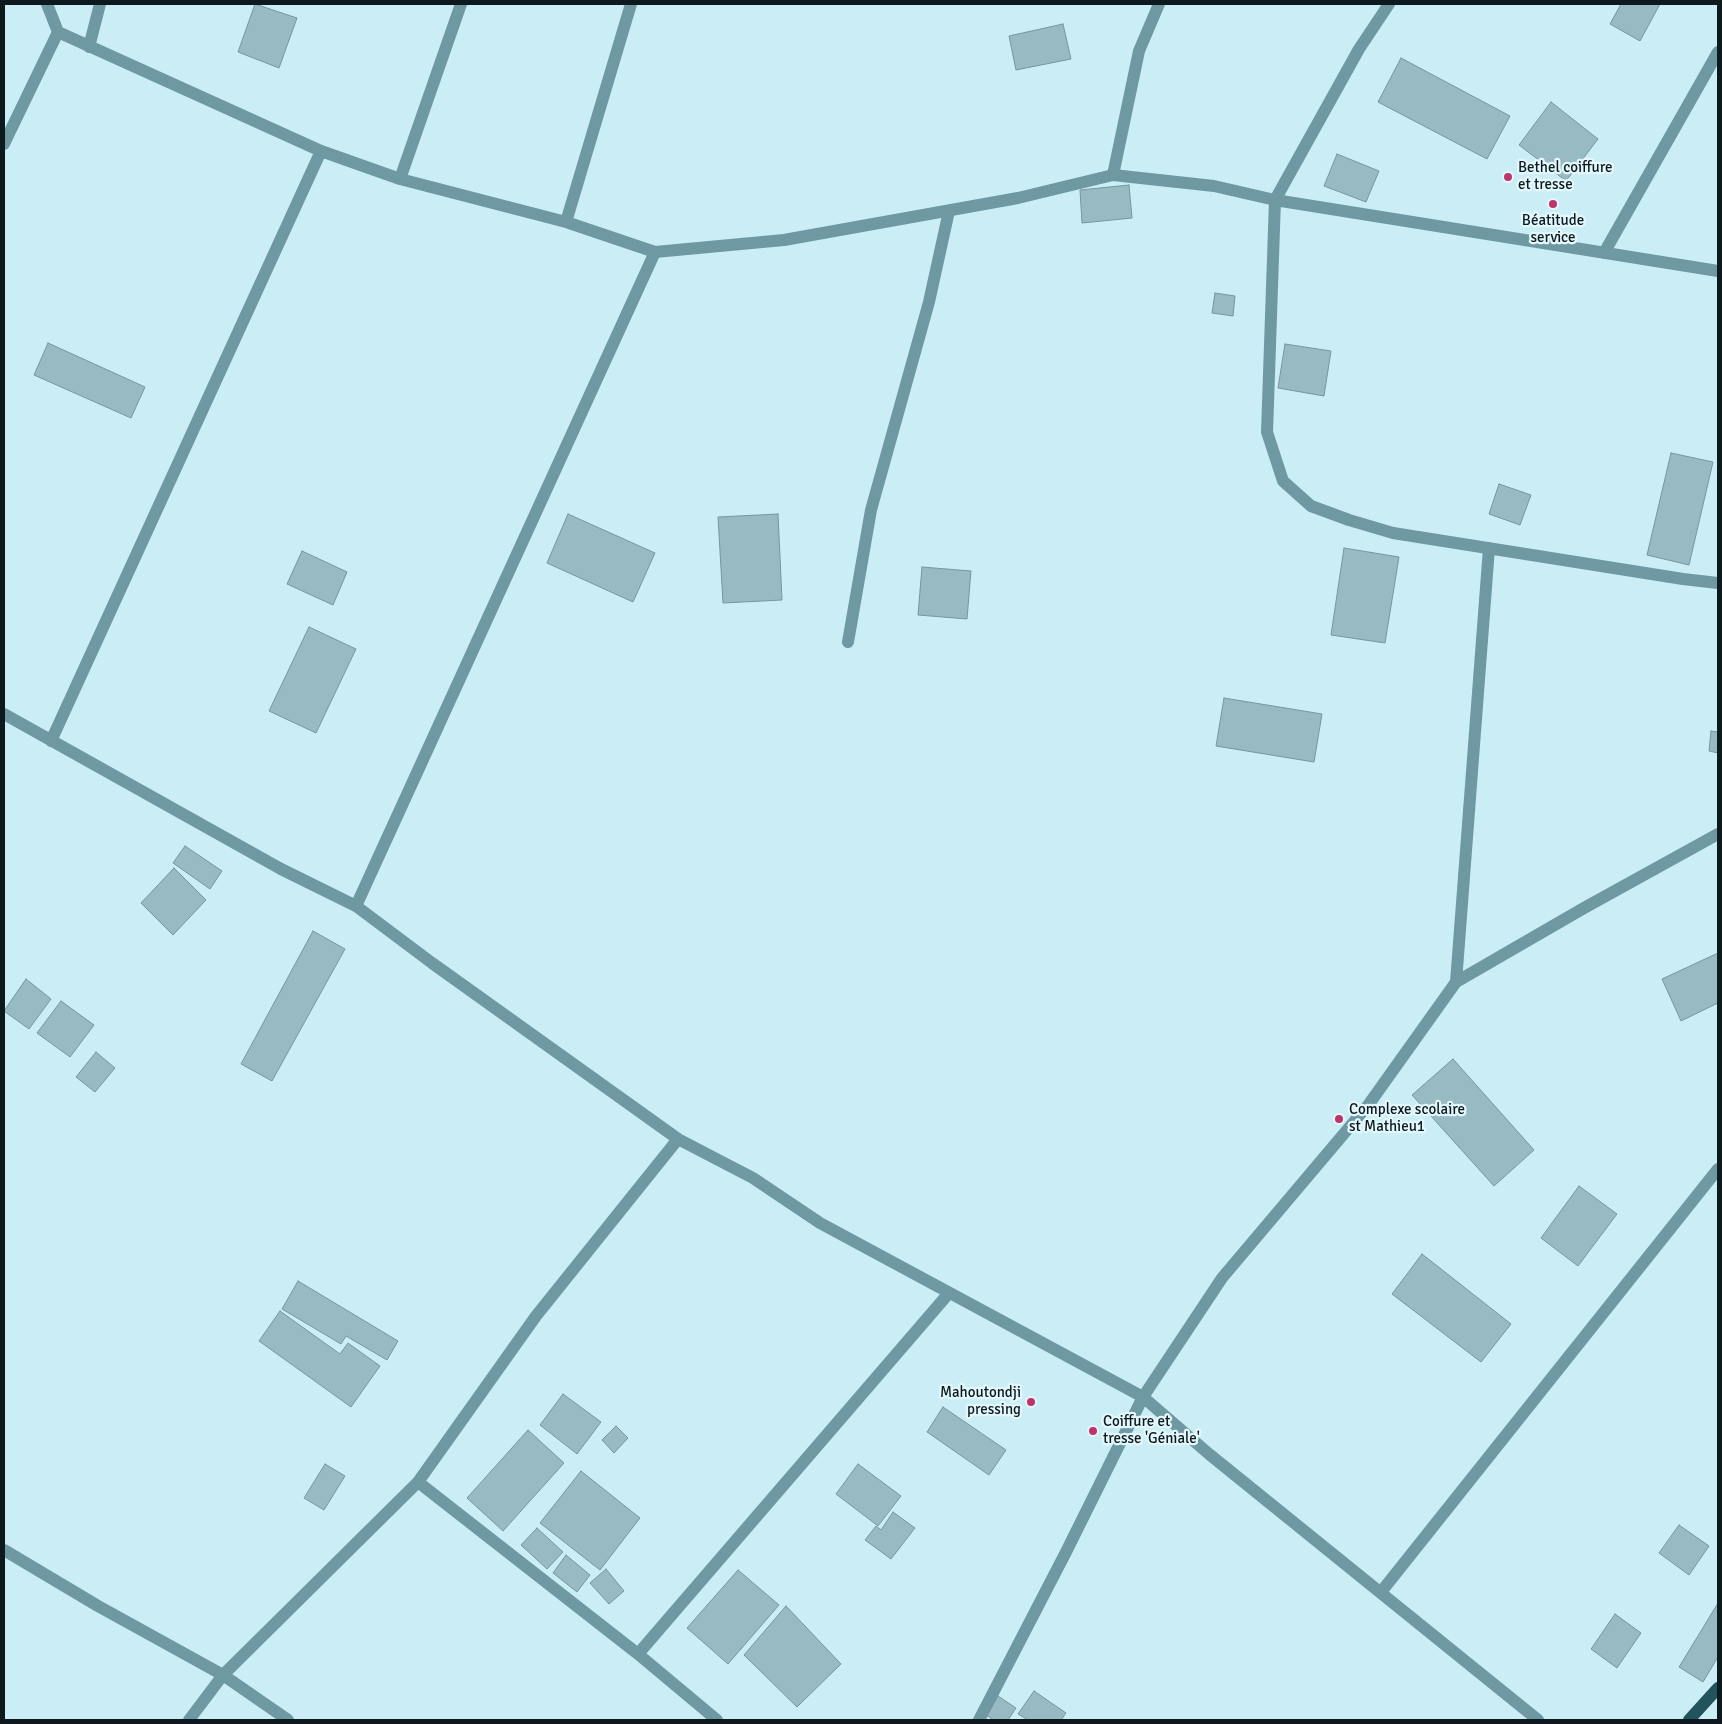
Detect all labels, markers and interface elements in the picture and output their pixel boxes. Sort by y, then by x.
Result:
place label: Bethel coiffure et tresse [1518,159,1613,194]
marker: Bethel coiffure et tresse [1502,171,1514,183]
marker: Béatitude service [1547,198,1559,210]
place label: Béatitude service [1522,212,1584,247]
place label: Complexe scolaire st Mathieu1 [1349,1101,1465,1136]
marker: Complexe scolaire st Mathieu1 [1333,1113,1345,1125]
place label: Mahoutondji pressing [940,1384,1021,1419]
marker: Mahoutondji pressing [1025,1396,1037,1408]
place label: Coiffure et tresse 'Géniale' [1103,1413,1200,1448]
marker: Coiffure et tresse 'Géniale' [1087,1425,1099,1437]

